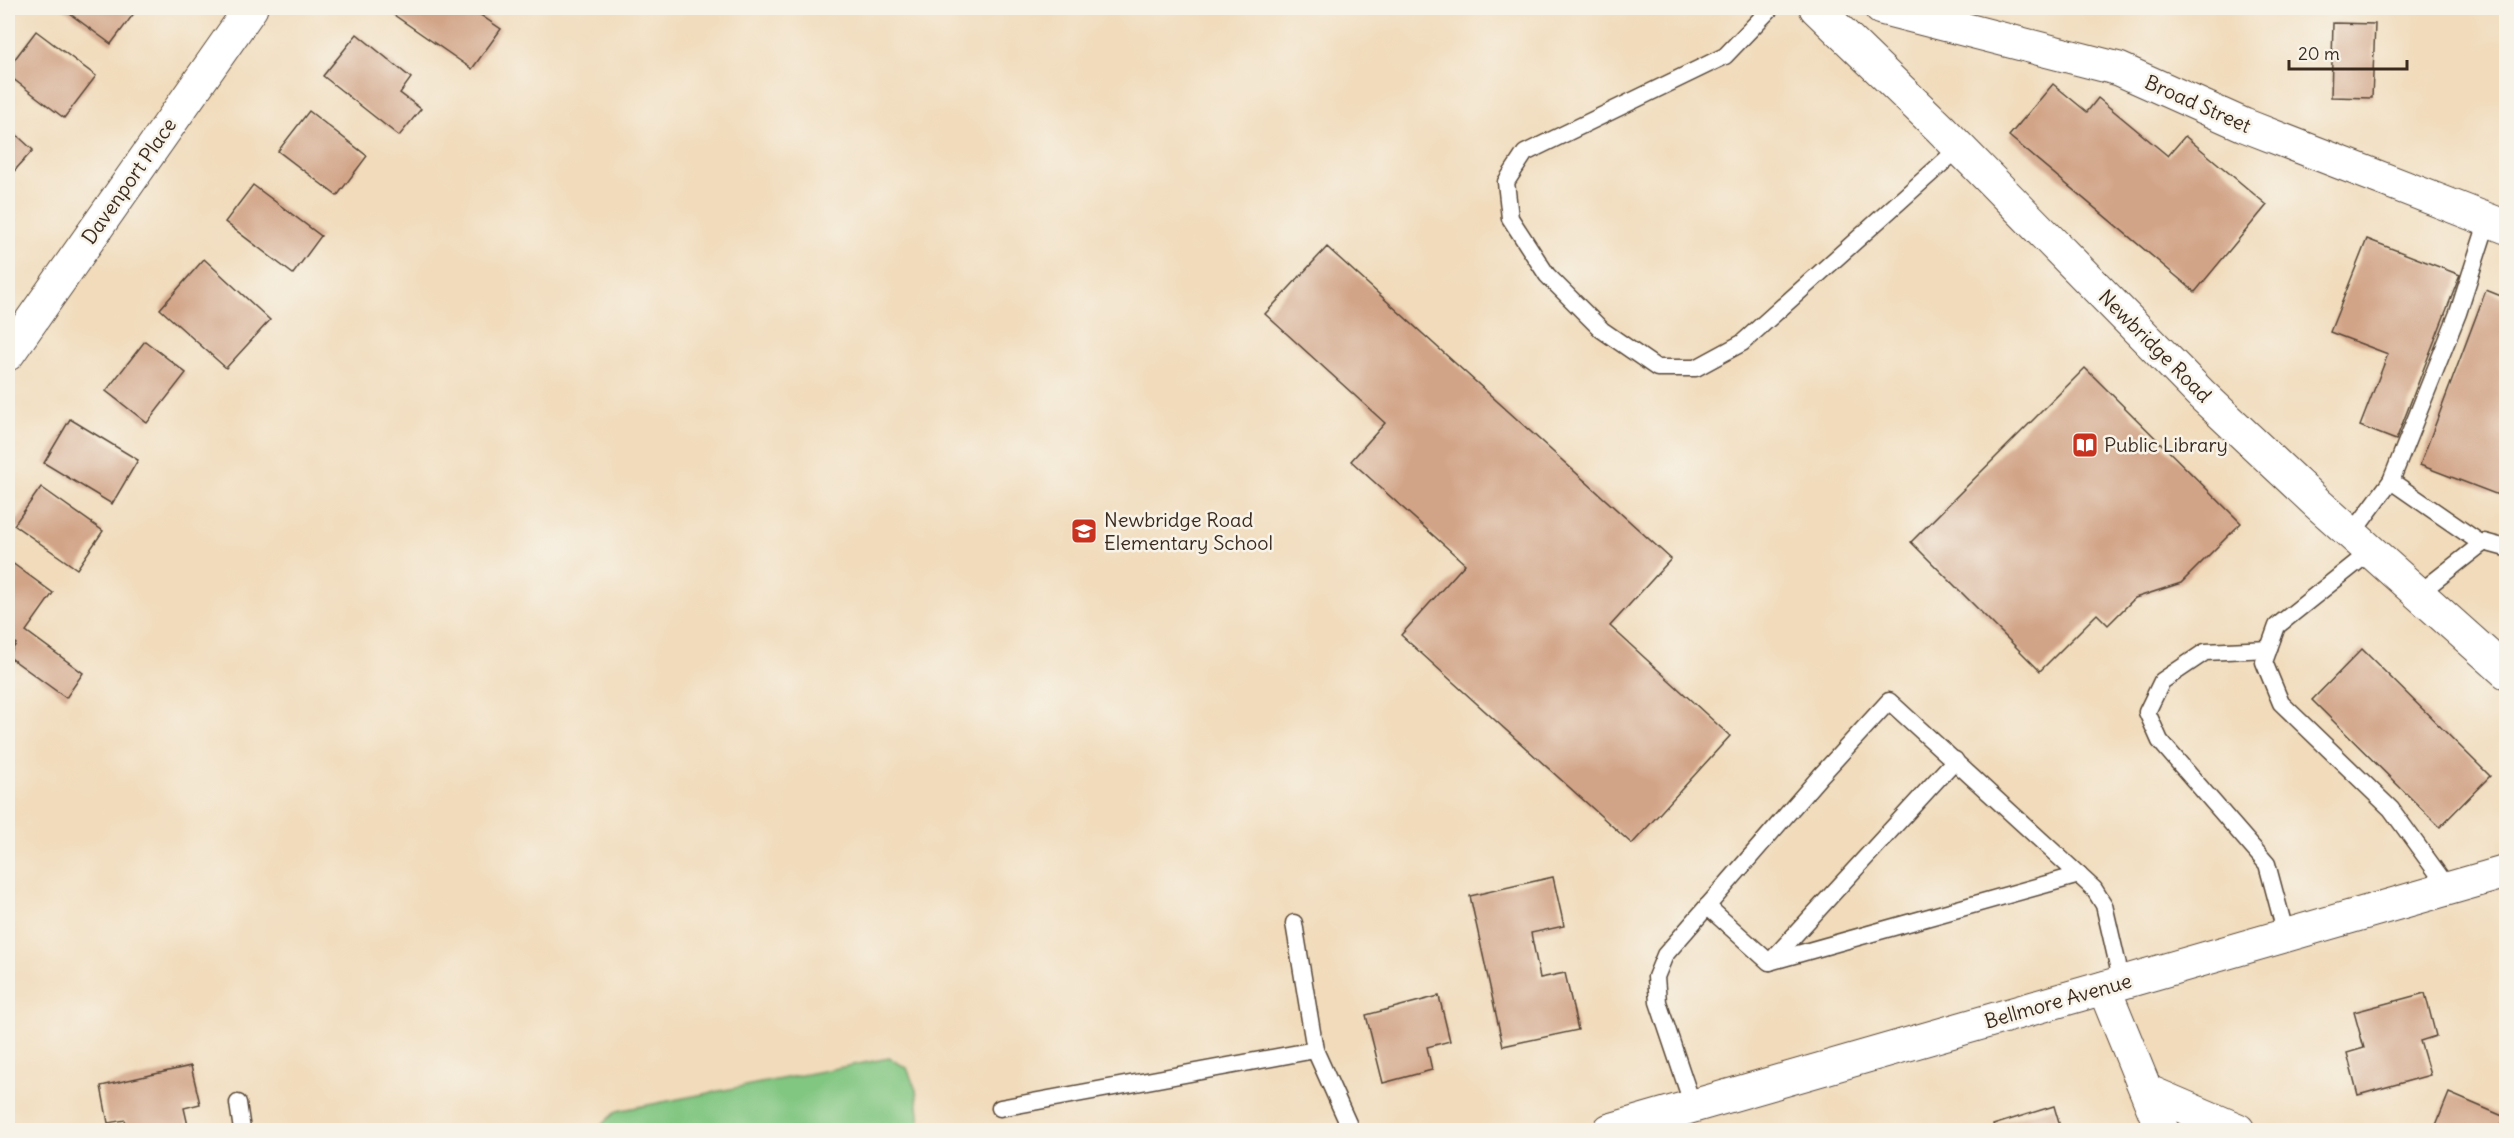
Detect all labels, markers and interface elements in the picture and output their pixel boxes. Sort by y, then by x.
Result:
scale bar [2289,33,2408,71]
text: 20 m [2298,42,2340,65]
street label: Broad Street [2141,69,2255,138]
street label: Davenport Place [76,113,181,249]
street label: Newbridge Road [2094,284,2217,407]
library icon: Public Library [2070,430,2100,460]
place label: Public Library [2104,432,2228,457]
place label: Newbridge Road Elementary School [1104,507,1273,555]
school or university icon: Newbridge Road Elementary School [1069,516,1099,546]
street label: Bellmore Avenue [1981,968,2134,1033]

